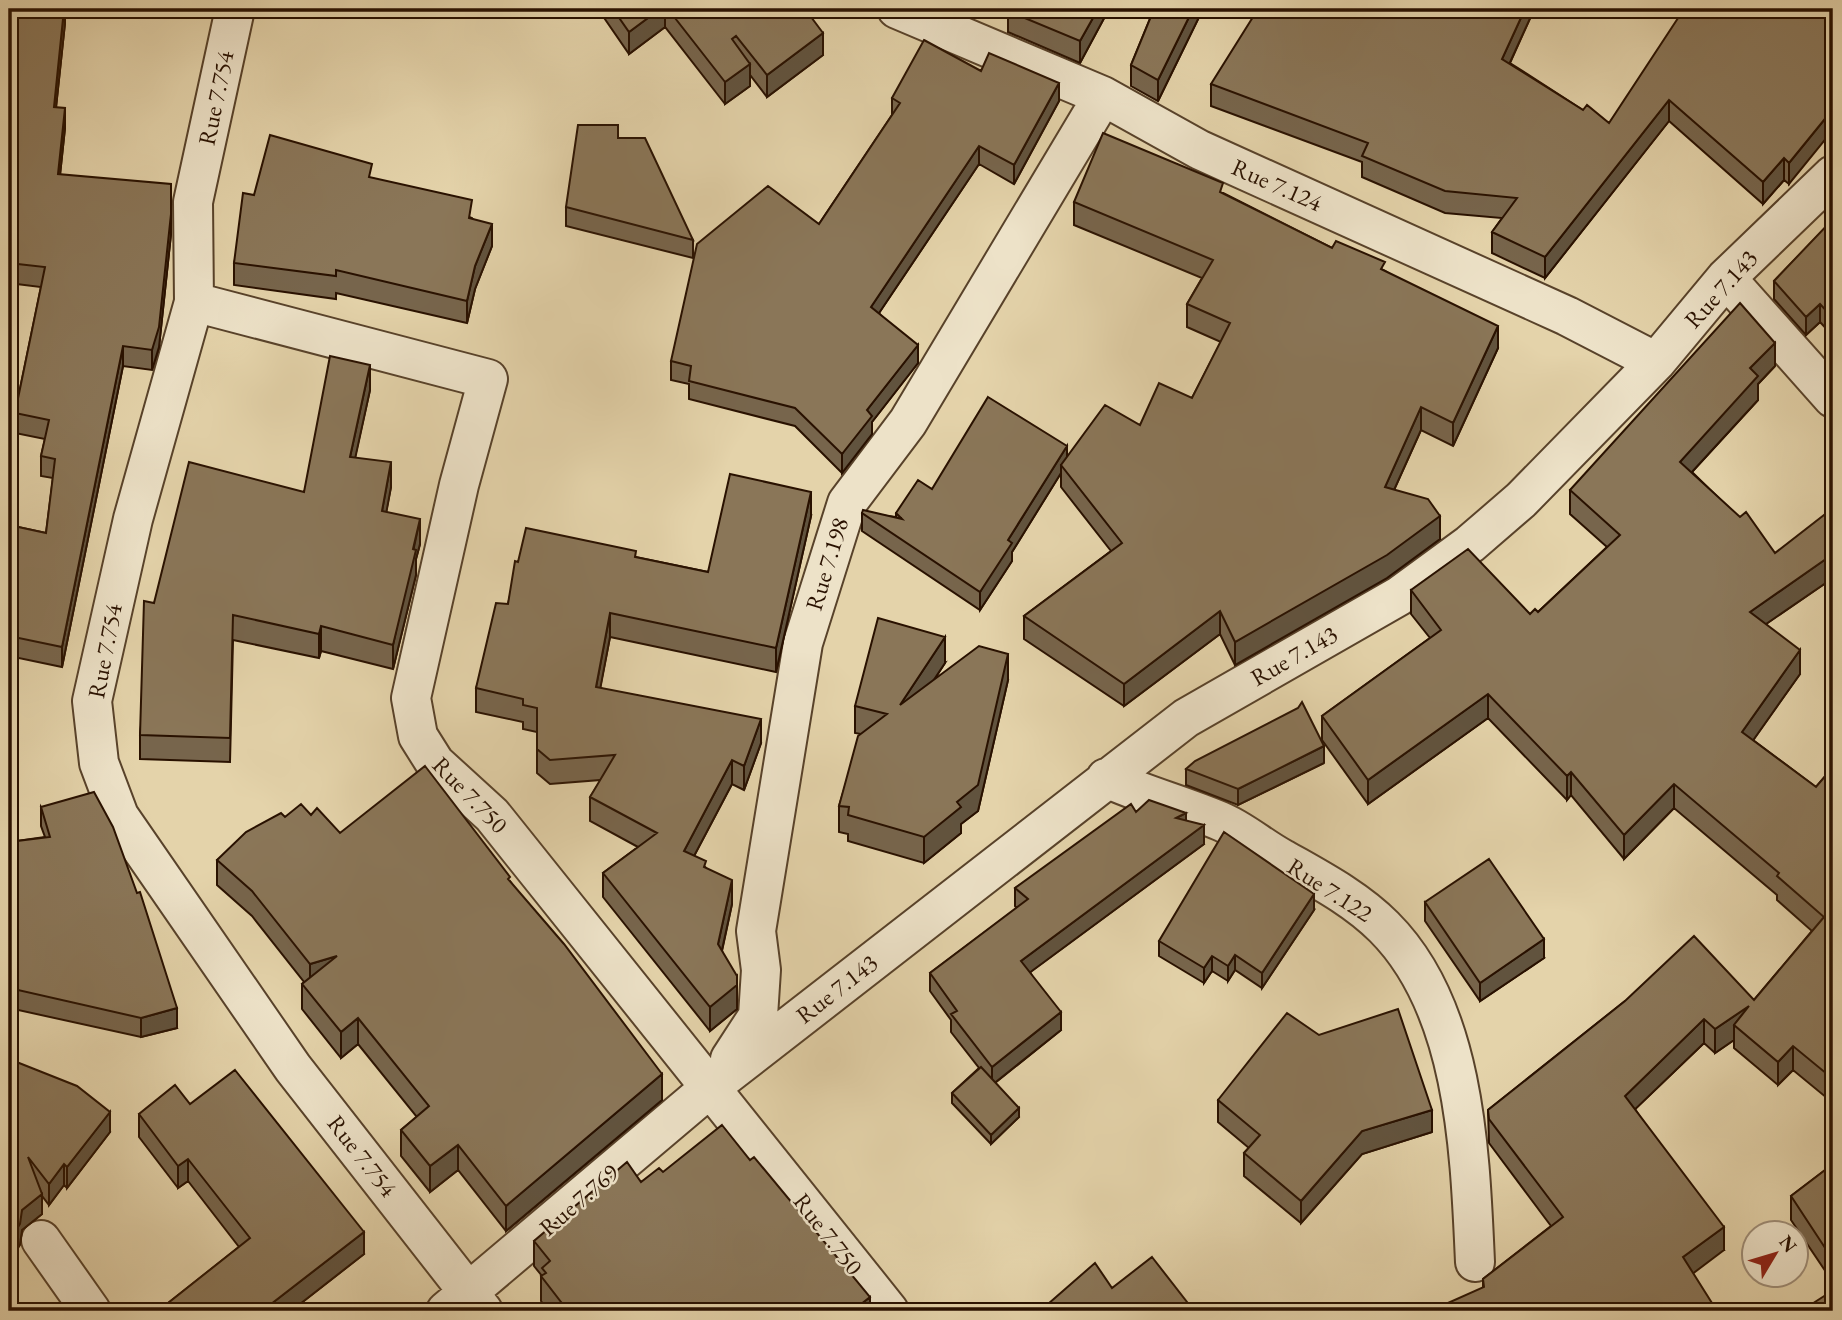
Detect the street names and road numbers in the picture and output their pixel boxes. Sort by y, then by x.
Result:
street label: Rue 7.754 [190,47,241,148]
street label: Rue 7.124 [1227,151,1328,218]
street label: Rue 7.143 [1677,243,1764,335]
street label: Rue 7.198 [798,514,855,614]
street label: Rue 7.754 [80,601,129,701]
street label: Rue 7.143 [1245,618,1343,693]
street label: Rue 7.750 [426,750,515,840]
street label: Rue 7.122 [1282,851,1379,929]
street label: Rue 7.143 [790,947,884,1030]
street label: Rue 7.754 [321,1109,404,1203]
street label: Rue 7.769 [532,1156,625,1243]
street label: Rue 7.750 [787,1187,870,1281]

